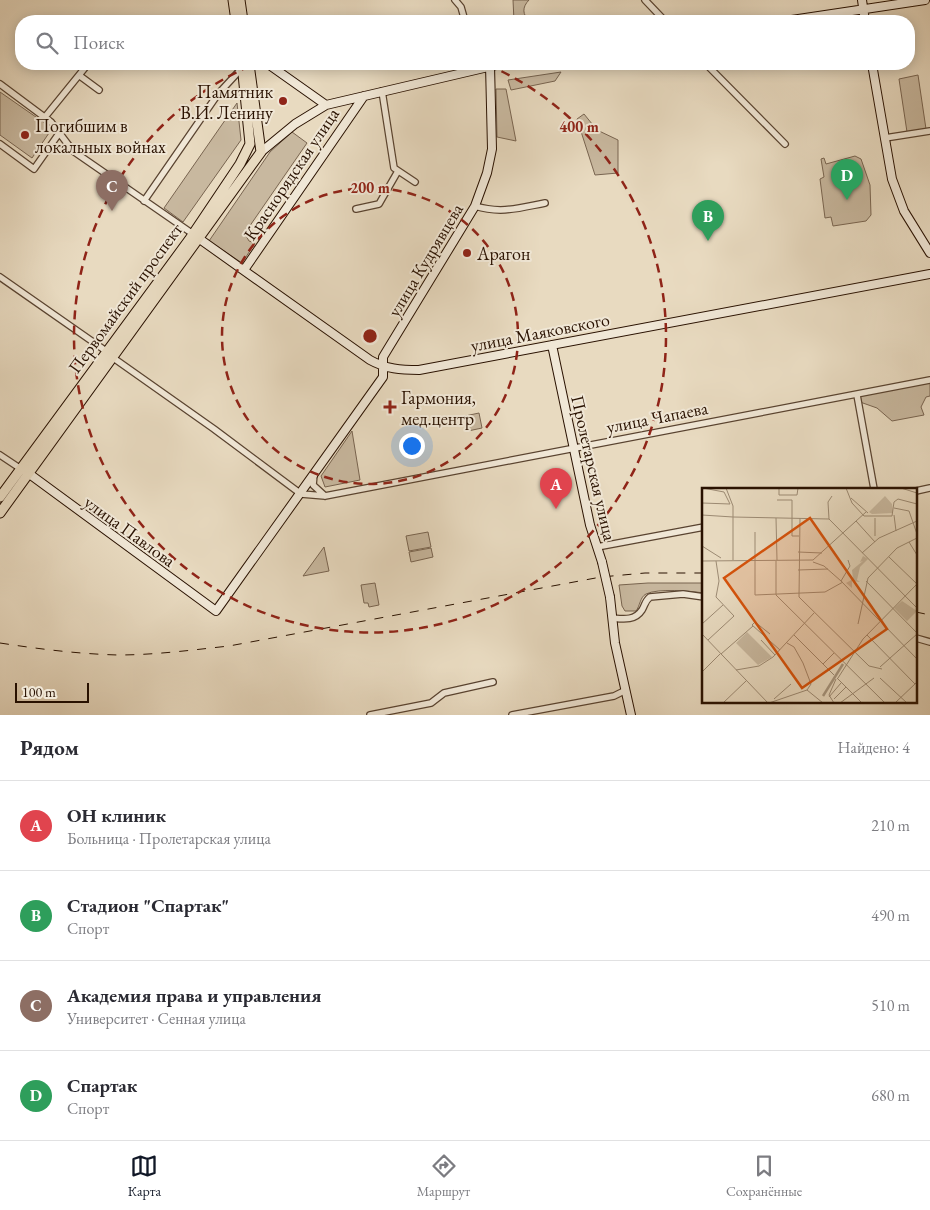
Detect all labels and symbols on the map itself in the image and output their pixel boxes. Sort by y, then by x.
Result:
place label: Памятник В.И. Ленину [180,80,273,124]
marker: Памятник В.И. Ленину [277,95,289,107]
street label: Краснорядская улица [238,103,344,245]
place label: Погибшим в локальных войнах [35,114,166,158]
text: 400 m [559,117,599,136]
marker: Погибшим в локальных войнах [19,129,31,141]
pin: D [831,159,863,200]
pin: C [96,170,128,211]
text: 200 m [350,178,390,197]
street label: улица Кудрявцева [382,198,468,321]
pin: B [692,200,724,241]
street label: Первомайский проспект [63,218,188,378]
place label: Арагон [476,242,530,265]
marker: Арагон [461,247,473,259]
street label: улица Маяковского [469,307,611,357]
centre of rings [361,327,379,345]
place label: Гармония, мед.центр [401,386,476,430]
street label: Пролетарская улица [566,393,622,544]
street label: улица Чапаева [604,396,711,438]
marker: Гармония, мед.центр [383,400,397,414]
your location [399,433,425,459]
pin: A [540,468,572,509]
inset map [702,488,918,702]
street label: улица Павлова [80,490,181,572]
scale bar [15,680,89,703]

